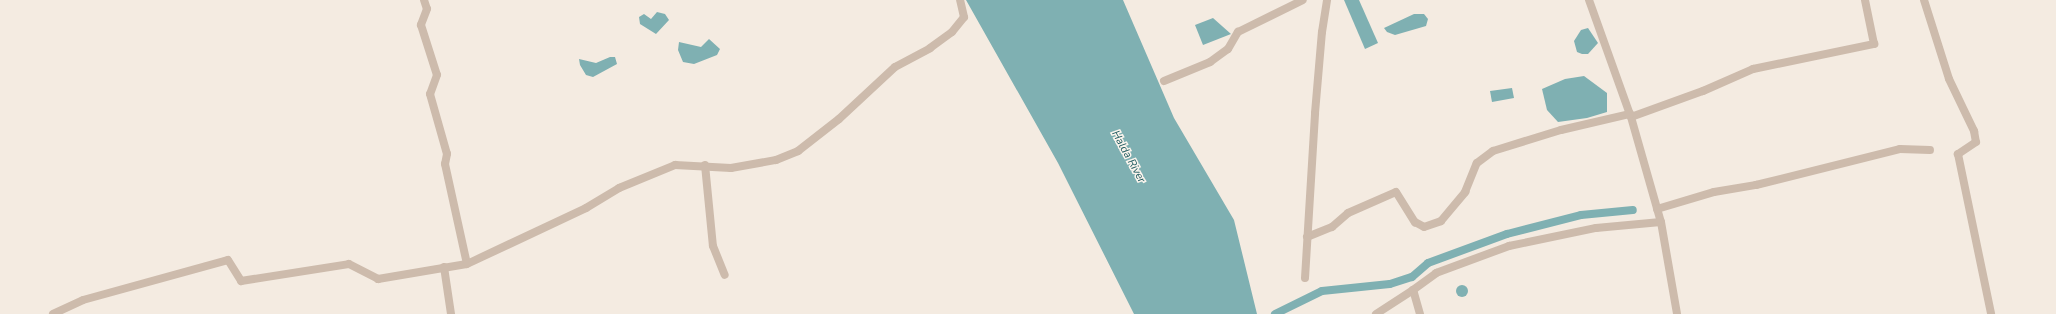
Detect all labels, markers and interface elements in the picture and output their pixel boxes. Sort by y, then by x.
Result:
water label: Halda River [1108,129,1148,185]

